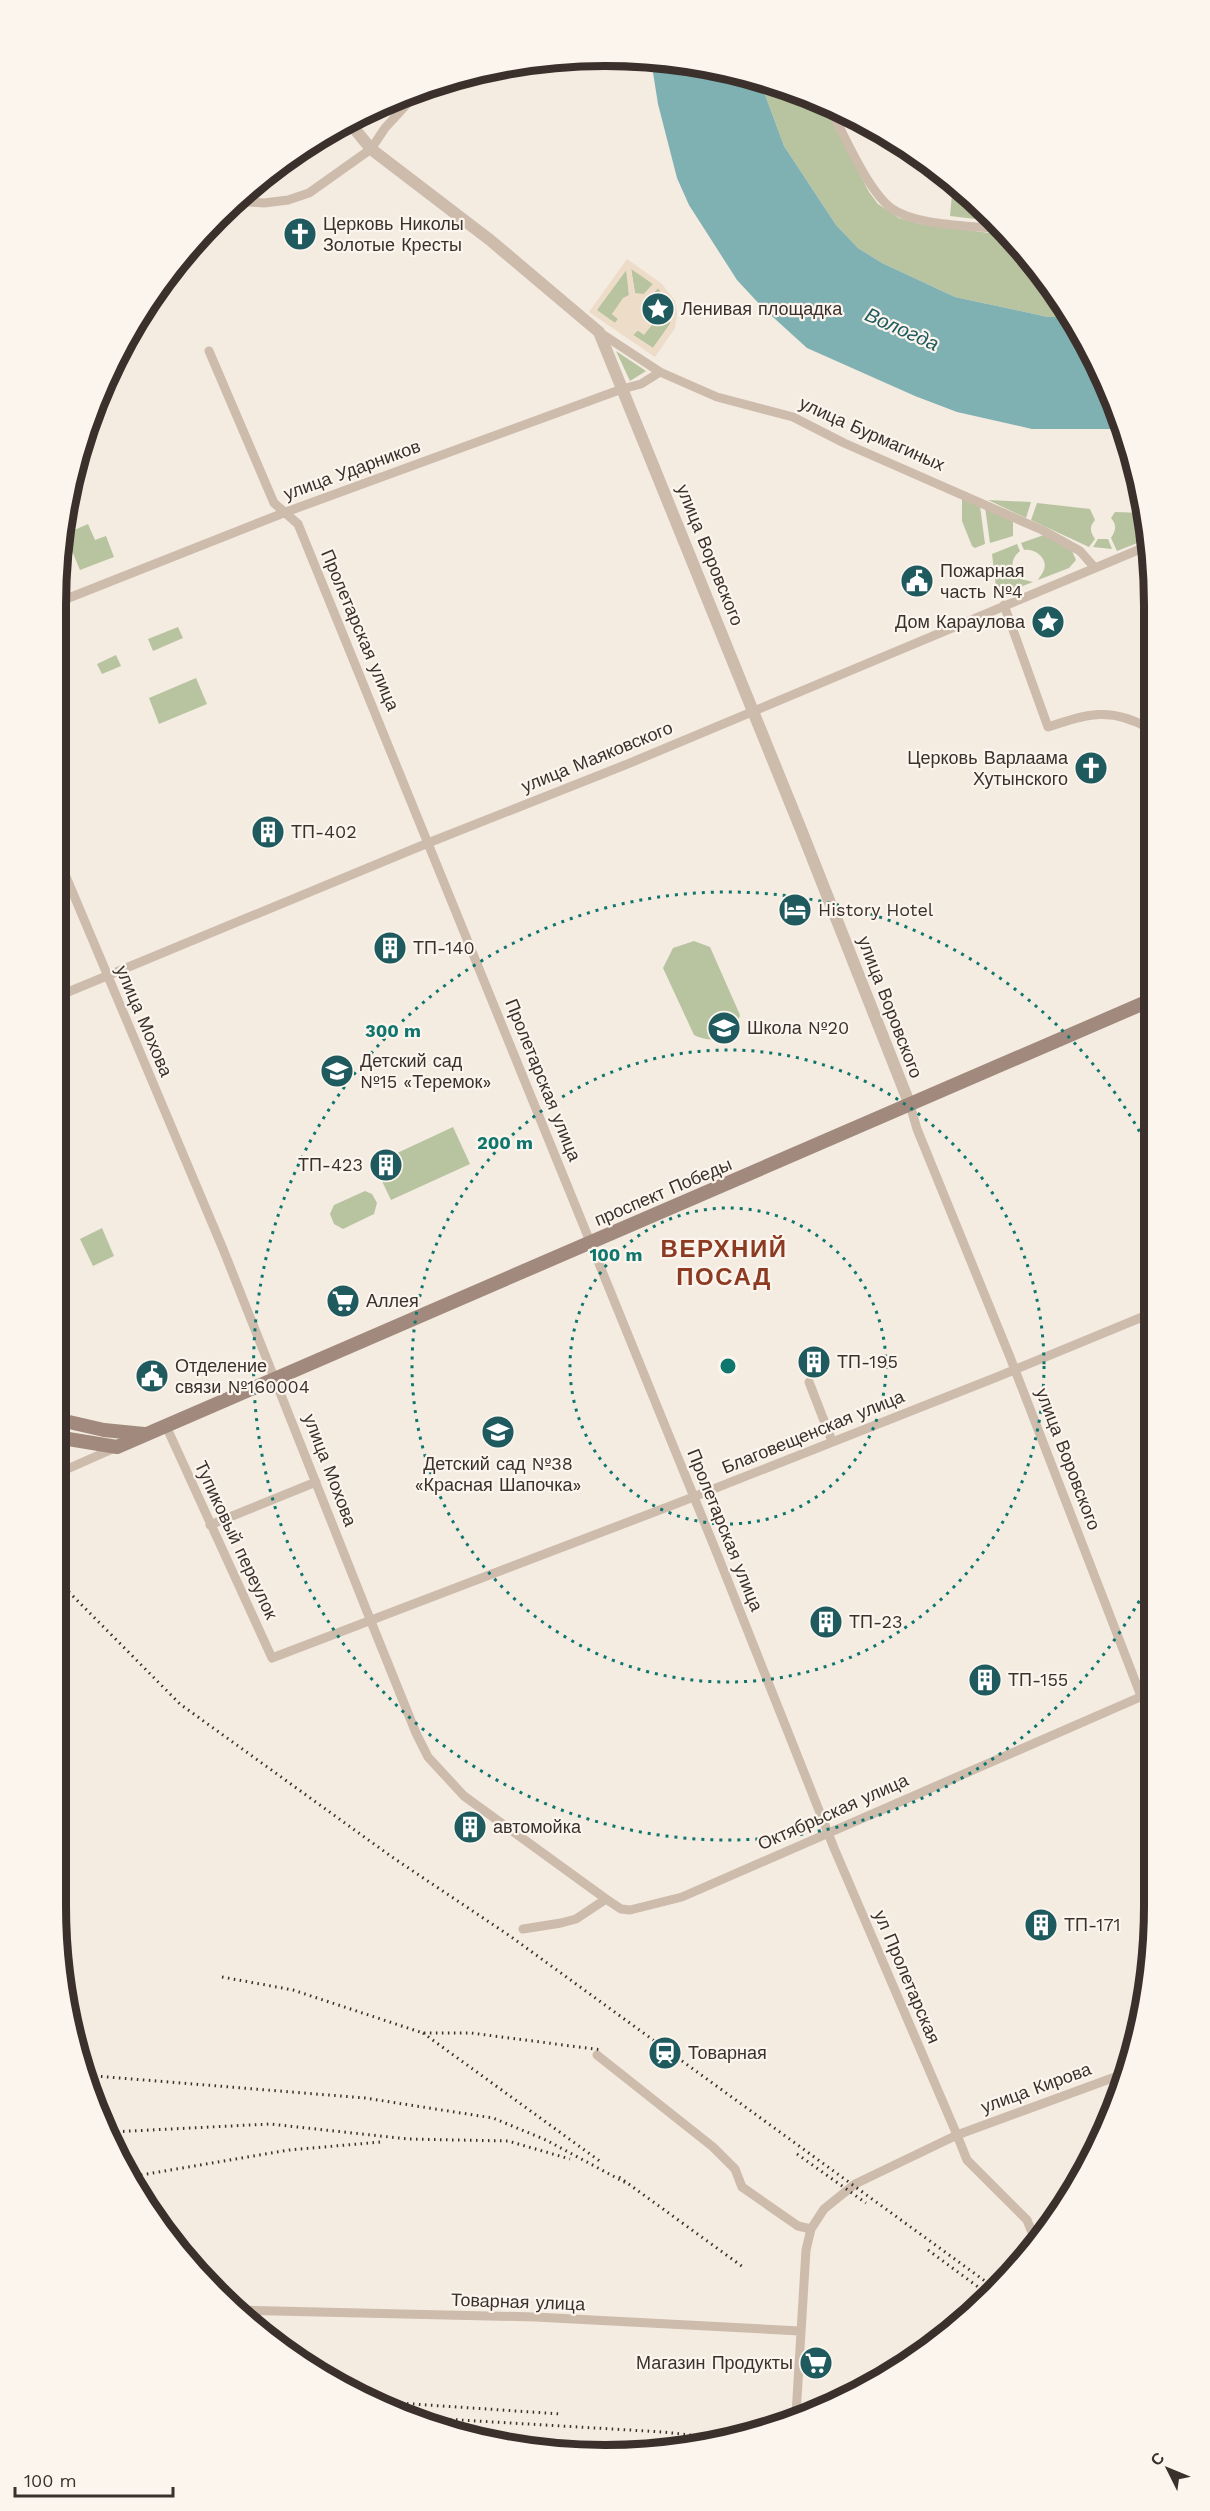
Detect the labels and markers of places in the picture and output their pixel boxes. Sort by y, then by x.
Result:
place label: Церковь Николы Золотые Кресты [323,213,464,255]
church icon: Церковь Николы Золотые Кресты [282,216,318,252]
place icon: Ленивая площадка [640,291,676,327]
place label: Ленивая площадка [681,298,843,319]
place label: Пожарная часть №4 [940,560,1025,602]
public building icon: Пожарная часть №4 [899,563,935,599]
place icon: Дом Караулова [1030,604,1066,640]
place label: Дом Караулова [895,611,1026,632]
place label: Церковь Варлаама Хутынского [907,747,1069,789]
church icon: Церковь Варлаама Хутынского [1073,750,1109,786]
building icon: ТП-402 [250,814,286,850]
place label: ТП-402 [291,821,357,842]
hotel icon: History Hotel [777,892,813,928]
place label: History Hotel [818,899,934,920]
building icon: ТП-140 [372,930,408,966]
place label: ТП-140 [413,937,475,958]
school or university icon: Школа №20 [706,1010,742,1046]
place label: Школа №20 [747,1017,849,1038]
place label: Детский сад №15 «Теремок» [360,1050,491,1092]
school or university icon: Детский сад №15 «Теремок» [319,1053,355,1089]
building icon: ТП-423 [368,1147,404,1183]
place label: ТП-423 [298,1154,363,1175]
supermarket icon: Аллея [325,1283,361,1319]
place label: Аллея [366,1290,419,1311]
building icon: ТП-195 [796,1344,832,1380]
place label: ТП-195 [837,1351,898,1372]
place label: Отделение связи №160004 [175,1355,310,1397]
centre of rings [718,1356,738,1376]
public building icon: Отделение связи №160004 [134,1358,170,1394]
school or university icon: Детский сад №38 «Красная Шапочка» [480,1414,516,1450]
place label: Детский сад №38 «Красная Шапочка» [415,1453,581,1495]
building icon: ТП-23 [808,1604,844,1640]
place label: ТП-23 [849,1611,902,1632]
building icon: ТП-155 [967,1662,1003,1698]
place label: ТП-155 [1008,1669,1068,1690]
building icon: автомойка [452,1809,488,1845]
place label: автомойка [493,1816,582,1837]
building icon: ТП-171 [1023,1907,1059,1943]
place label: ТП-171 [1064,1914,1121,1935]
station icon: Товарная [647,2035,683,2071]
place label: Товарная [688,2042,767,2063]
supermarket icon: Магазин Продукты [798,2345,834,2381]
place label: Магазин Продукты [636,2352,793,2373]

